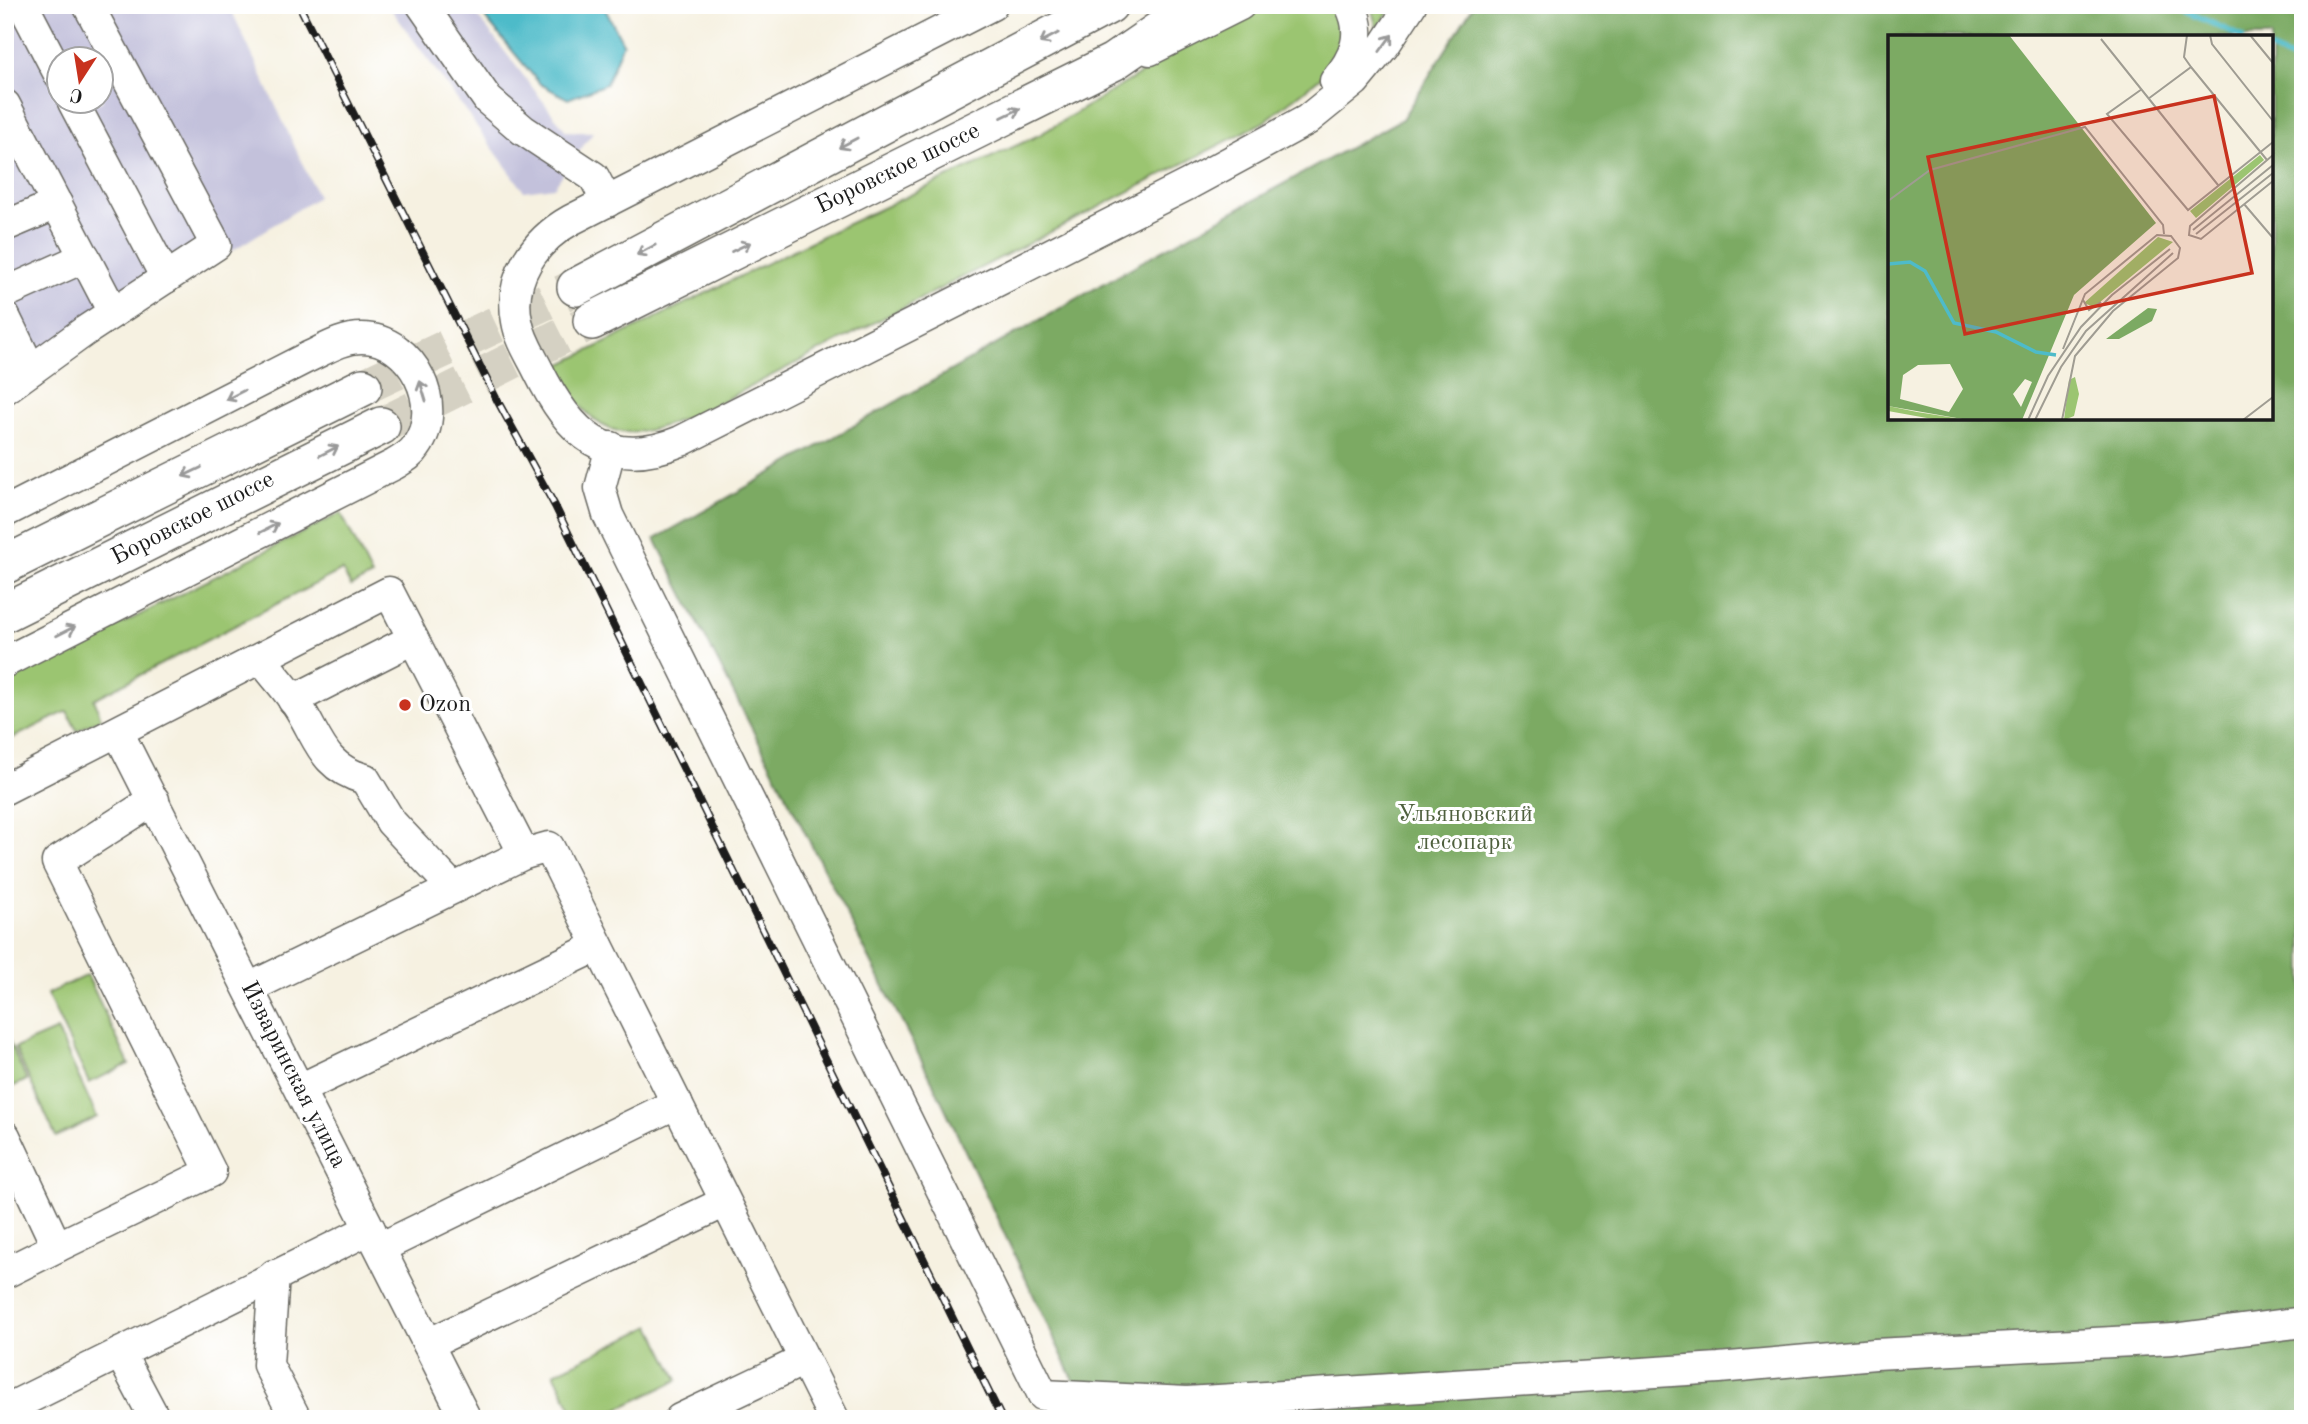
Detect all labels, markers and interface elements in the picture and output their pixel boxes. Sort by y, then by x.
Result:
one-way arrow [1039,32,1060,46]
one-way arrow [1379,34,1393,53]
inset map [1888,35,2273,420]
north arrow [46,46,116,116]
text: С [69,84,85,105]
one-way arrow [1000,106,1021,120]
street label: Боровское шоссе [812,119,984,219]
one-way arrow [838,137,858,151]
one-way arrow [730,240,751,254]
one-way arrow [637,243,657,257]
one-way arrow [416,381,429,403]
one-way arrow [225,388,246,402]
one-way arrow [318,444,339,458]
one-way arrow [182,466,203,480]
street label: Боровское шоссе [108,468,278,570]
one-way arrow [258,521,279,535]
one-way arrow [55,624,76,637]
place label: Ozon [419,693,471,717]
marker: Ozon [397,697,413,713]
park label: Ульяновский лесопарк [1397,803,1533,855]
street label: Изваринская улица [236,978,350,1172]

